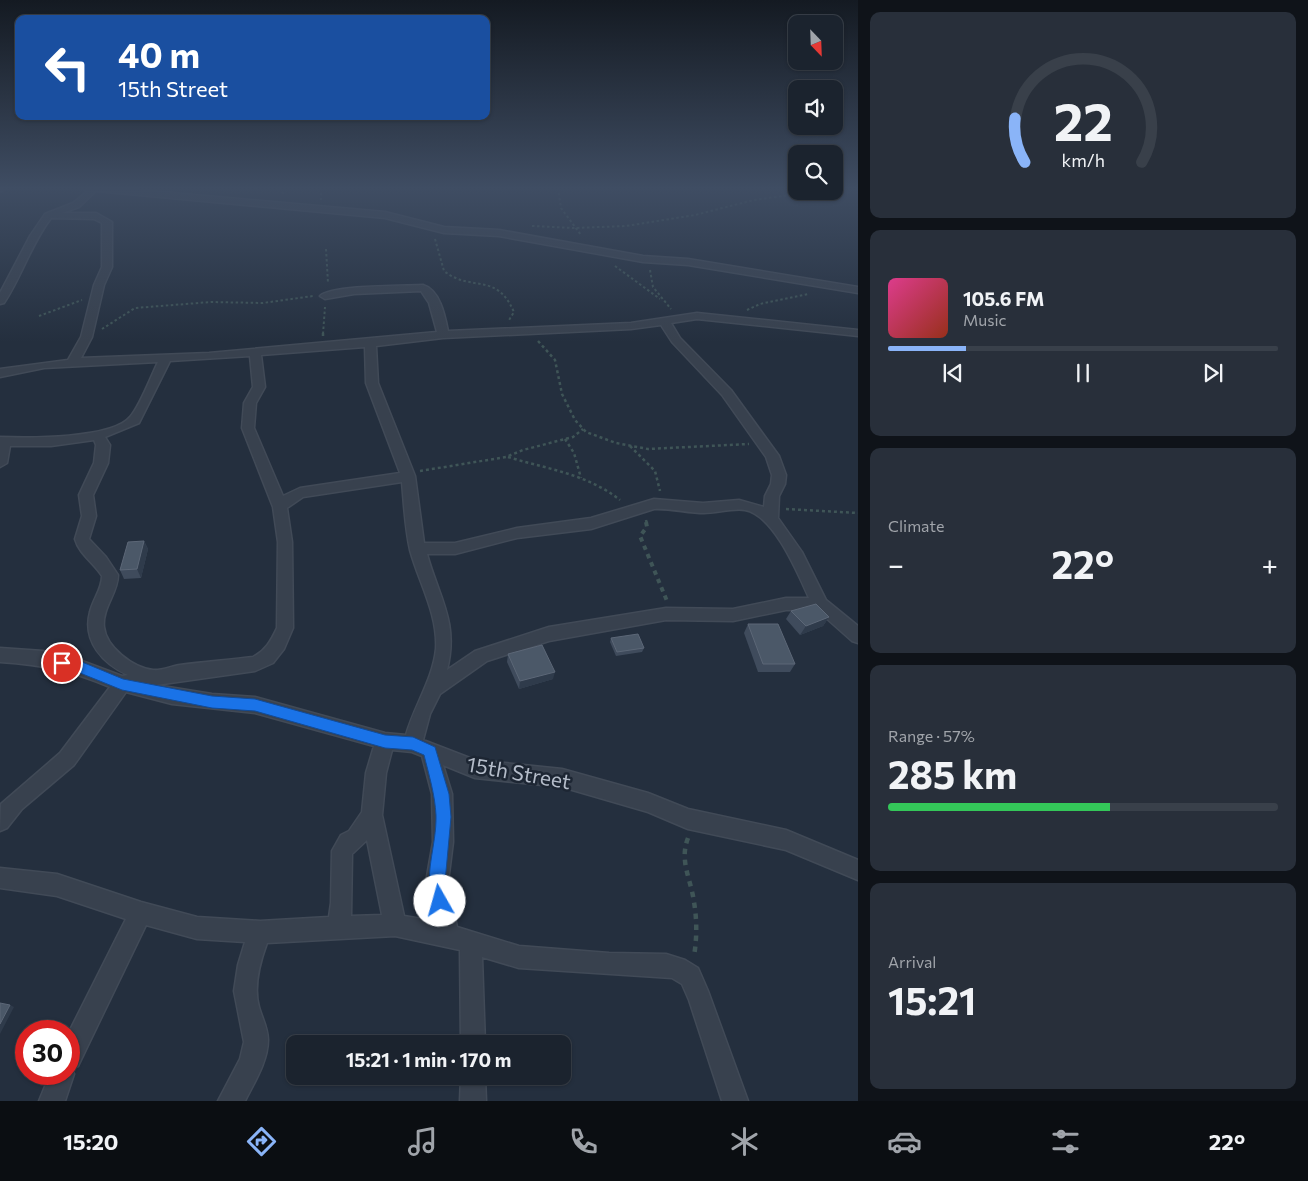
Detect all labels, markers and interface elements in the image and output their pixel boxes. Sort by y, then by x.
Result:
north arrow [788,15,842,70]
map controls [788,15,843,200]
text: 40 m [118,32,200,75]
icon: left [35,35,100,100]
text: 15th Street [118,75,228,102]
button: sound [788,80,843,135]
text: 22 [1053,88,1113,152]
button: search [788,145,843,200]
text: km/h [1061,149,1105,171]
text: 105.6 FM [963,287,1044,310]
text: Music [963,310,1007,329]
icon: previous [939,359,967,387]
icon: pause [1069,359,1097,387]
icon: next [1199,359,1227,387]
text: Climate [888,516,944,535]
text: 22° [1051,540,1114,587]
text: − [888,547,904,581]
text: + [1262,547,1278,581]
pin [41,642,83,684]
icon: arrive [48,649,76,677]
text: Range · 57% [888,726,975,745]
text: 285 km [888,750,1017,797]
street label: 15th Street [465,751,573,793]
position arrow [413,874,465,926]
text: Arrival [888,952,936,971]
text: 15:21 [888,976,976,1023]
speed limit sign: 30 [15,1020,80,1085]
text: 15:21 · 1 min · 170 m [346,1048,511,1071]
icon: directions [244,1124,279,1159]
icon: music [405,1124,440,1159]
icon: phone [566,1124,601,1159]
icon: climate [727,1124,762,1159]
icon: car [887,1124,922,1159]
icon: filters [1048,1124,1083,1159]
text: 15:20 [63,1128,118,1155]
text: 22° [1209,1128,1245,1155]

